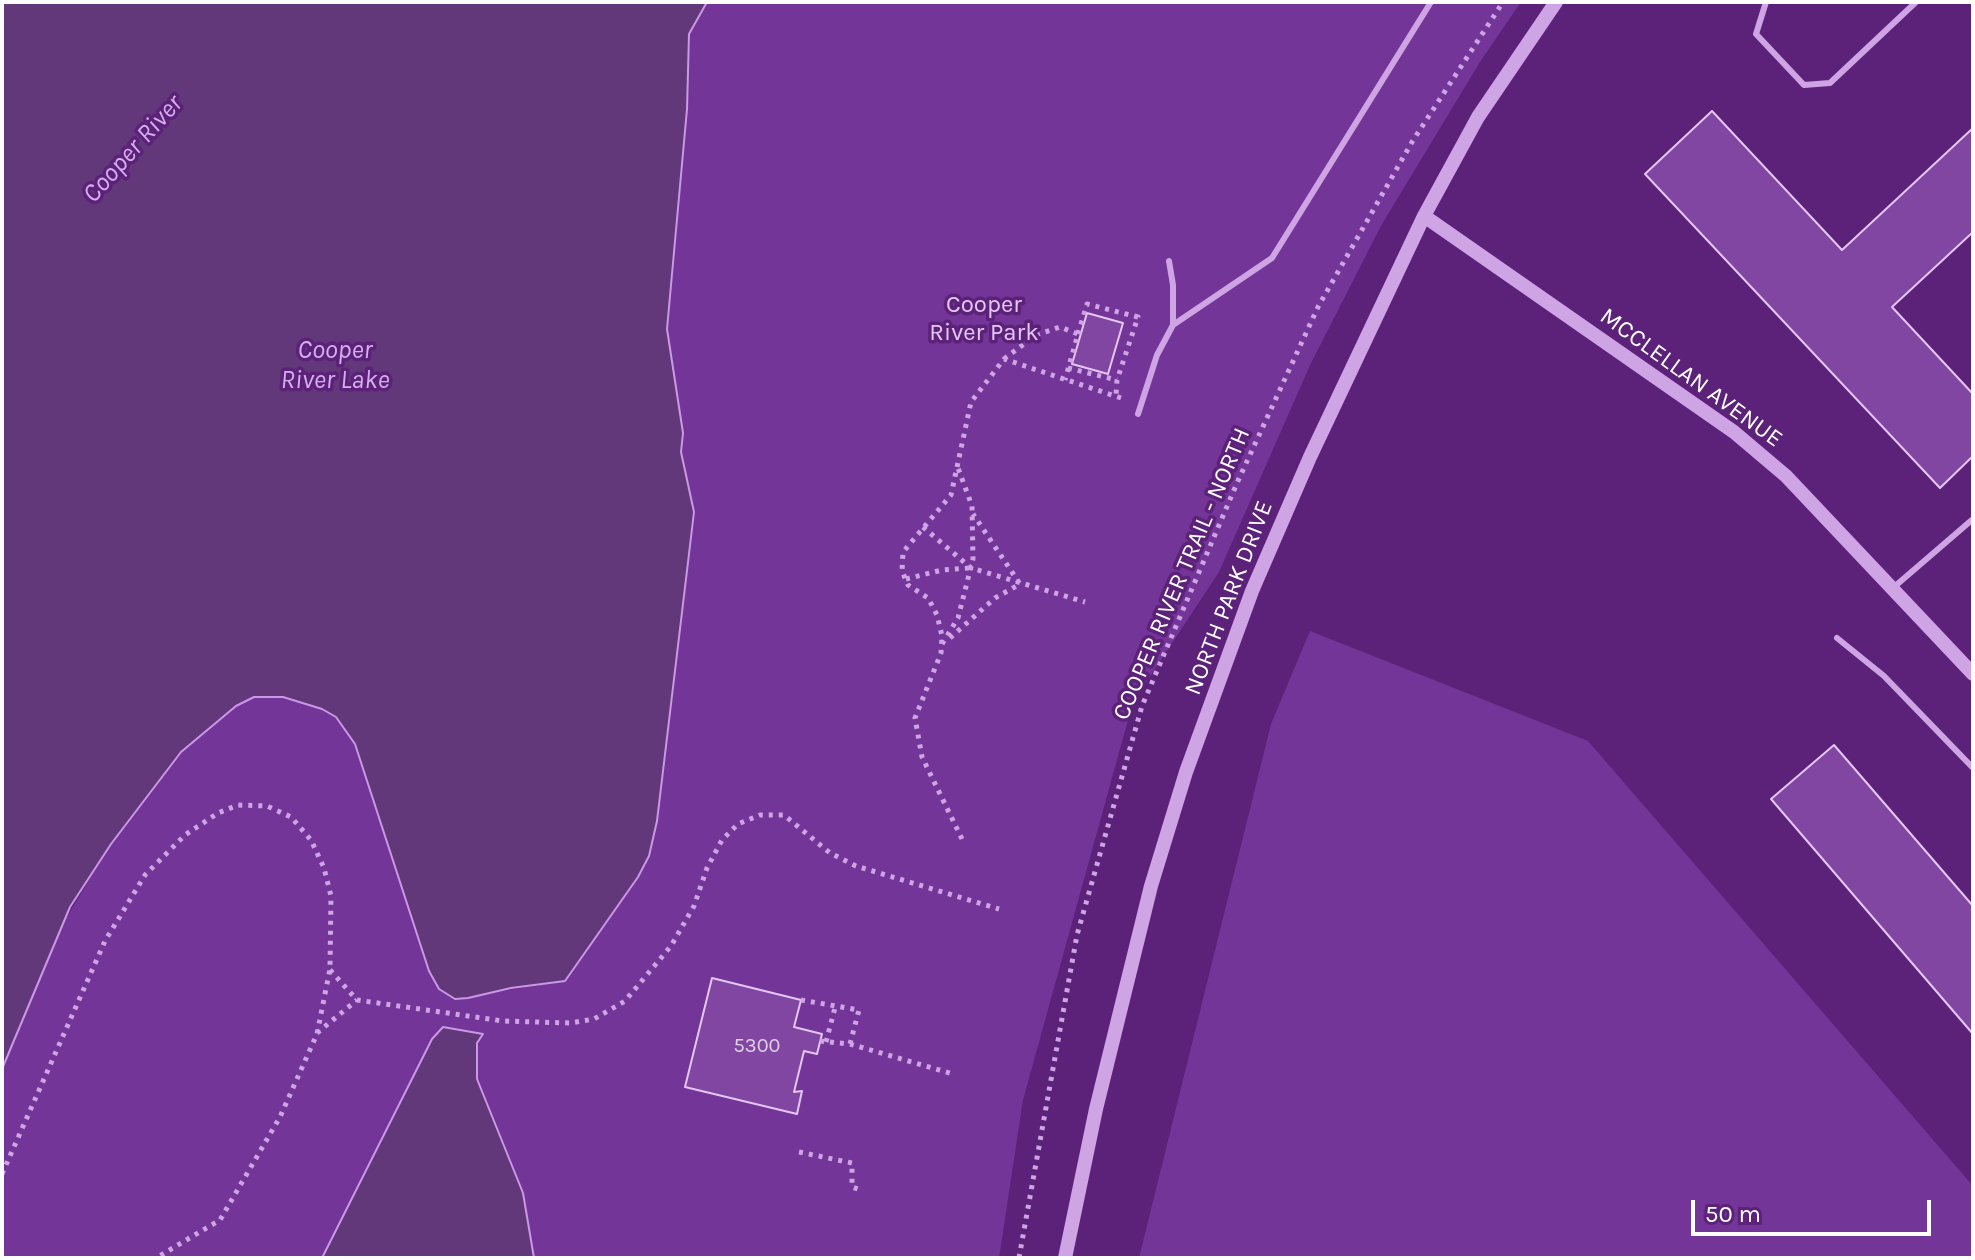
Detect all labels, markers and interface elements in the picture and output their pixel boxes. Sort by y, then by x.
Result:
water label: Cooper River [76,89,190,209]
park label: Cooper River Park [929,291,1039,347]
street label: MCCLELLAN AVENUE [1594,302,1788,454]
water label: Cooper River Lake [281,335,389,396]
street label: COOPER RIVER TRAIL - NORTH [1107,424,1257,724]
street label: NORTH PARK DRIVE [1179,497,1279,699]
house number: 5300 [734,1034,780,1058]
scale bar [1695,1184,1935,1234]
text: 50 m [1705,1200,1761,1228]

